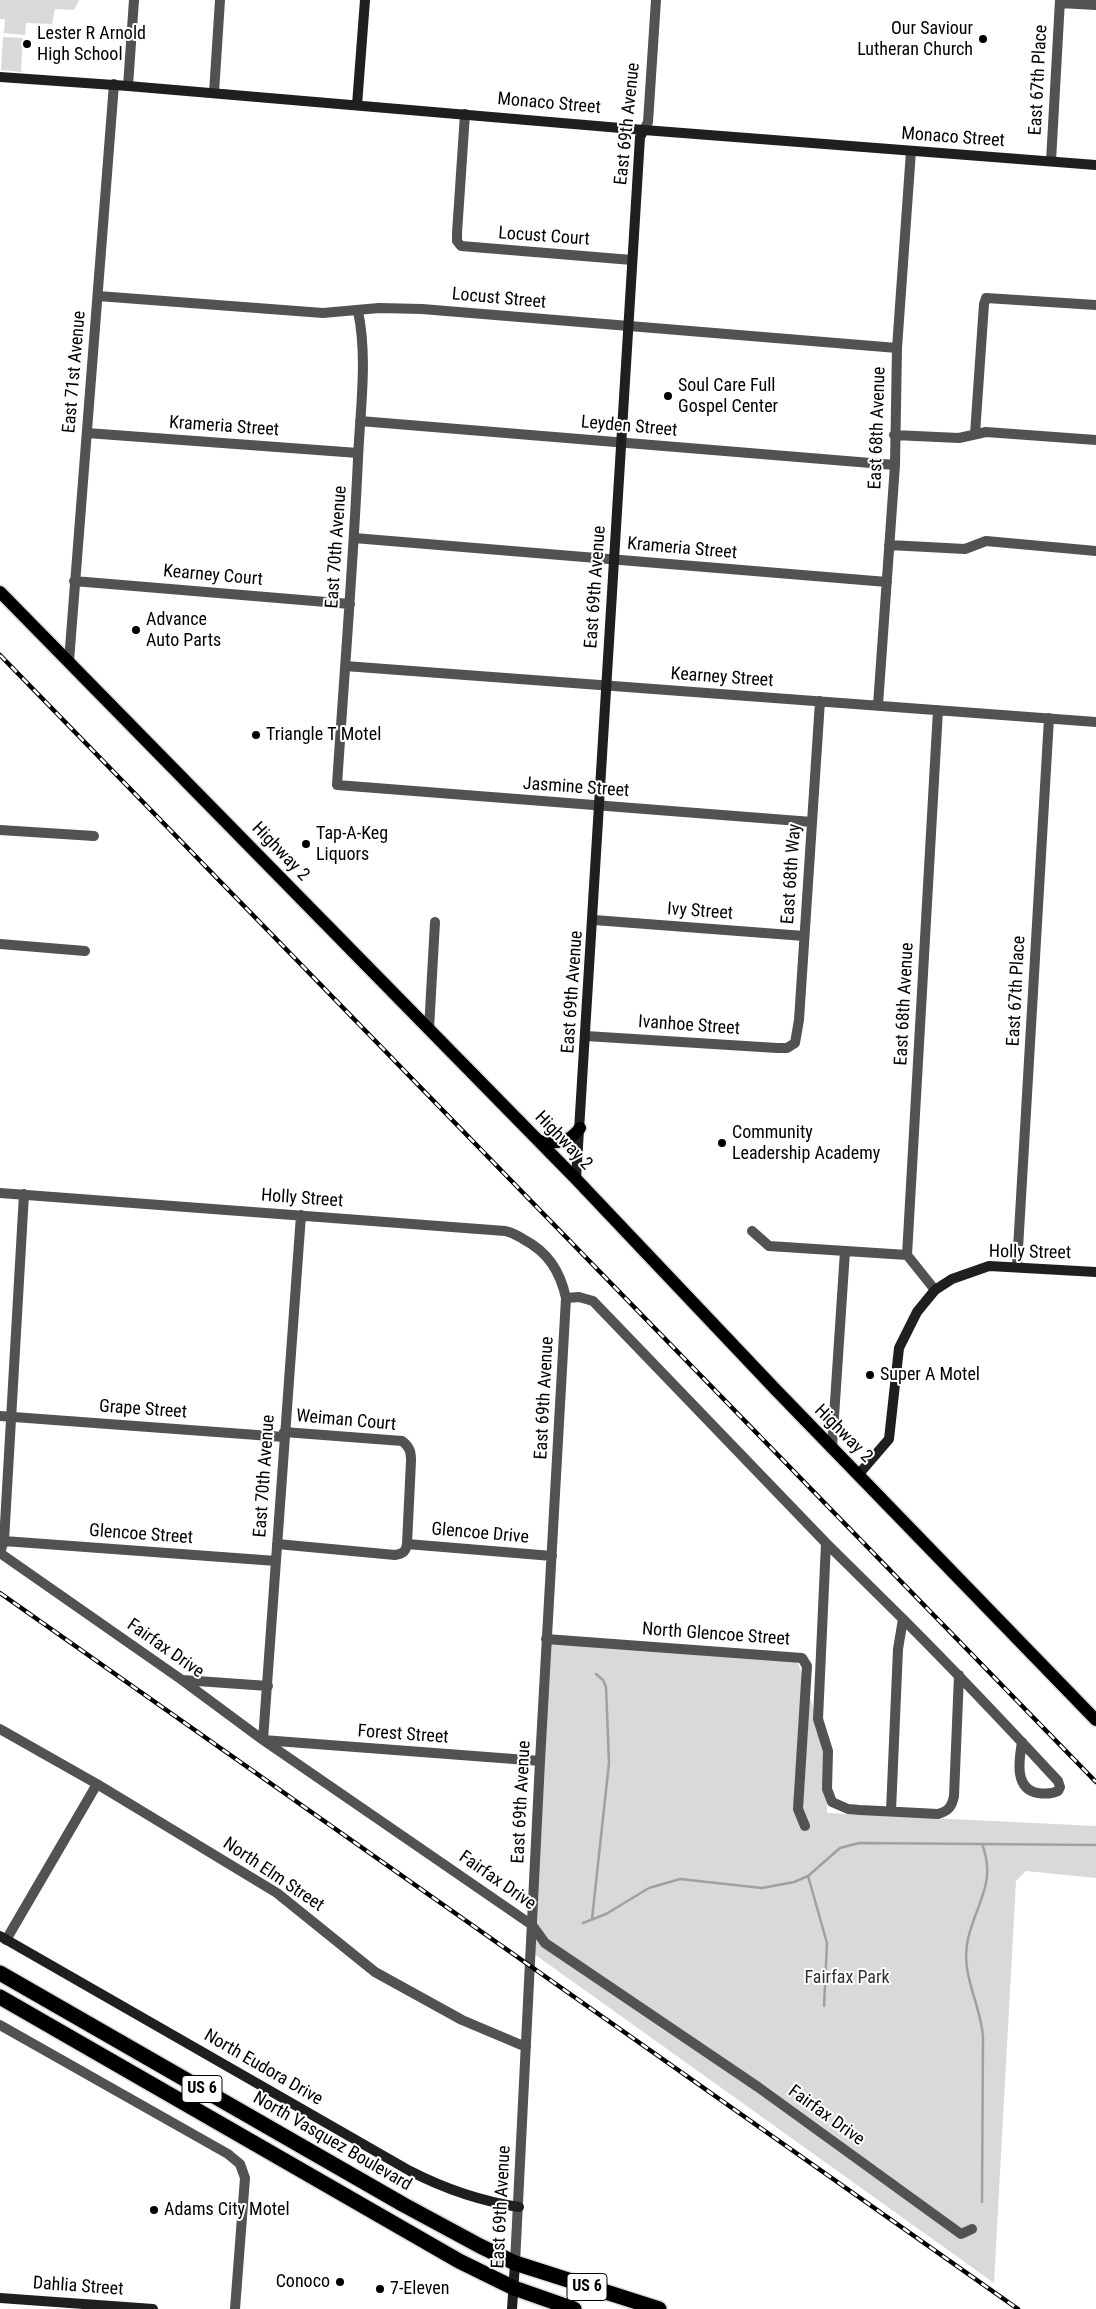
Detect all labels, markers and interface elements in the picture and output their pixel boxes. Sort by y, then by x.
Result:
place label: Our Saviour Lutheran Church [857,18,973,60]
place label: Lester R Arnold High School [37,23,146,66]
street label: East 67th Place [1025,24,1053,136]
marker: Our Saviour Lutheran Church [977,33,989,45]
marker: Lester R Arnold High School [21,38,33,50]
street label: East 69th Avenue [611,62,645,186]
street label: Monaco Street [496,89,602,119]
street label: Monaco Street [901,124,1005,152]
street label: Locust Court [498,223,590,251]
street label: Locust Street [451,284,547,314]
street label: East 71st Avenue [59,310,91,434]
street label: East 68th Avenue [865,366,891,490]
place label: Soul Care Full Gospel Center [678,375,778,418]
marker: Soul Care Full Gospel Center [662,390,674,402]
street label: Krameria Street [168,412,280,442]
street label: Leyden Street [580,412,678,442]
street label: East 70th Avenue [322,485,352,609]
street label: East 69th Avenue [581,525,611,649]
street label: Krameria Street [626,533,738,565]
street label: Kearney Court [162,561,264,591]
place label: Advance Auto Parts [146,609,221,652]
marker: Advance Auto Parts [130,624,142,636]
street label: Kearney Street [670,664,774,692]
place label: Triangle T Motel [266,724,381,746]
marker: Triangle T Motel [250,729,262,741]
street label: Jasmine Street [522,774,630,802]
street label: Highway 2 [247,818,313,886]
place label: Tap-A-Keg Liquors [316,823,388,866]
street label: East 68th Way [778,823,806,925]
marker: Tap-A-Keg Liquors [300,838,312,850]
street label: Ivy Street [666,899,734,925]
street label: East 69th Avenue [558,930,588,1054]
street label: East 67th Place [1003,935,1031,1047]
street label: East 68th Avenue [891,942,919,1066]
street label: Ivanhoe Street [637,1012,741,1040]
street label: Highway 2 [530,1107,596,1175]
place label: Community Leadership Academy [732,1122,880,1164]
marker: Community Leadership Academy [716,1137,728,1149]
street label: Holly Street [260,1185,344,1213]
street label: Holly Street [989,1241,1071,1265]
street label: East 69th Avenue [531,1336,559,1460]
place label: Super A Motel [880,1364,980,1386]
marker: Super A Motel [864,1369,876,1381]
street label: Grape Street [98,1396,188,1424]
street label: Highway 2 [809,1400,877,1468]
street label: Weiman Court [295,1406,397,1436]
street label: East 70th Avenue [250,1414,280,1538]
street label: Glencoe Drive [430,1519,530,1549]
street label: Glencoe Street [88,1521,194,1549]
street label: Fairfax Drive [122,1615,208,1683]
street label: North Glencoe Street [641,1619,791,1651]
street label: Forest Street [357,1721,449,1749]
street label: East 69th Avenue [508,1740,536,1864]
street label: North Elm Street [218,1833,328,1917]
street label: Fairfax Drive [454,1847,540,1915]
park label: Fairfax Park [804,1967,890,1989]
street label: North Eudora Drive [200,2025,326,2111]
road number: US 6 [182,2076,222,2102]
street label: Fairfax Drive [784,2081,868,2151]
street label: North Vasquez Boulevard [249,2088,415,2196]
street label: East 69th Avenue [488,2145,516,2269]
place label: Adams City Motel [164,2199,290,2221]
marker: Adams City Motel [148,2204,160,2216]
place label: Conoco [276,2271,330,2293]
street label: Dahlia Street [32,2273,124,2301]
road number: US 6 [567,2274,607,2300]
marker: Conoco [334,2276,346,2288]
place label: 7-Eleven [390,2278,449,2300]
marker: 7-Eleven [374,2283,386,2295]

